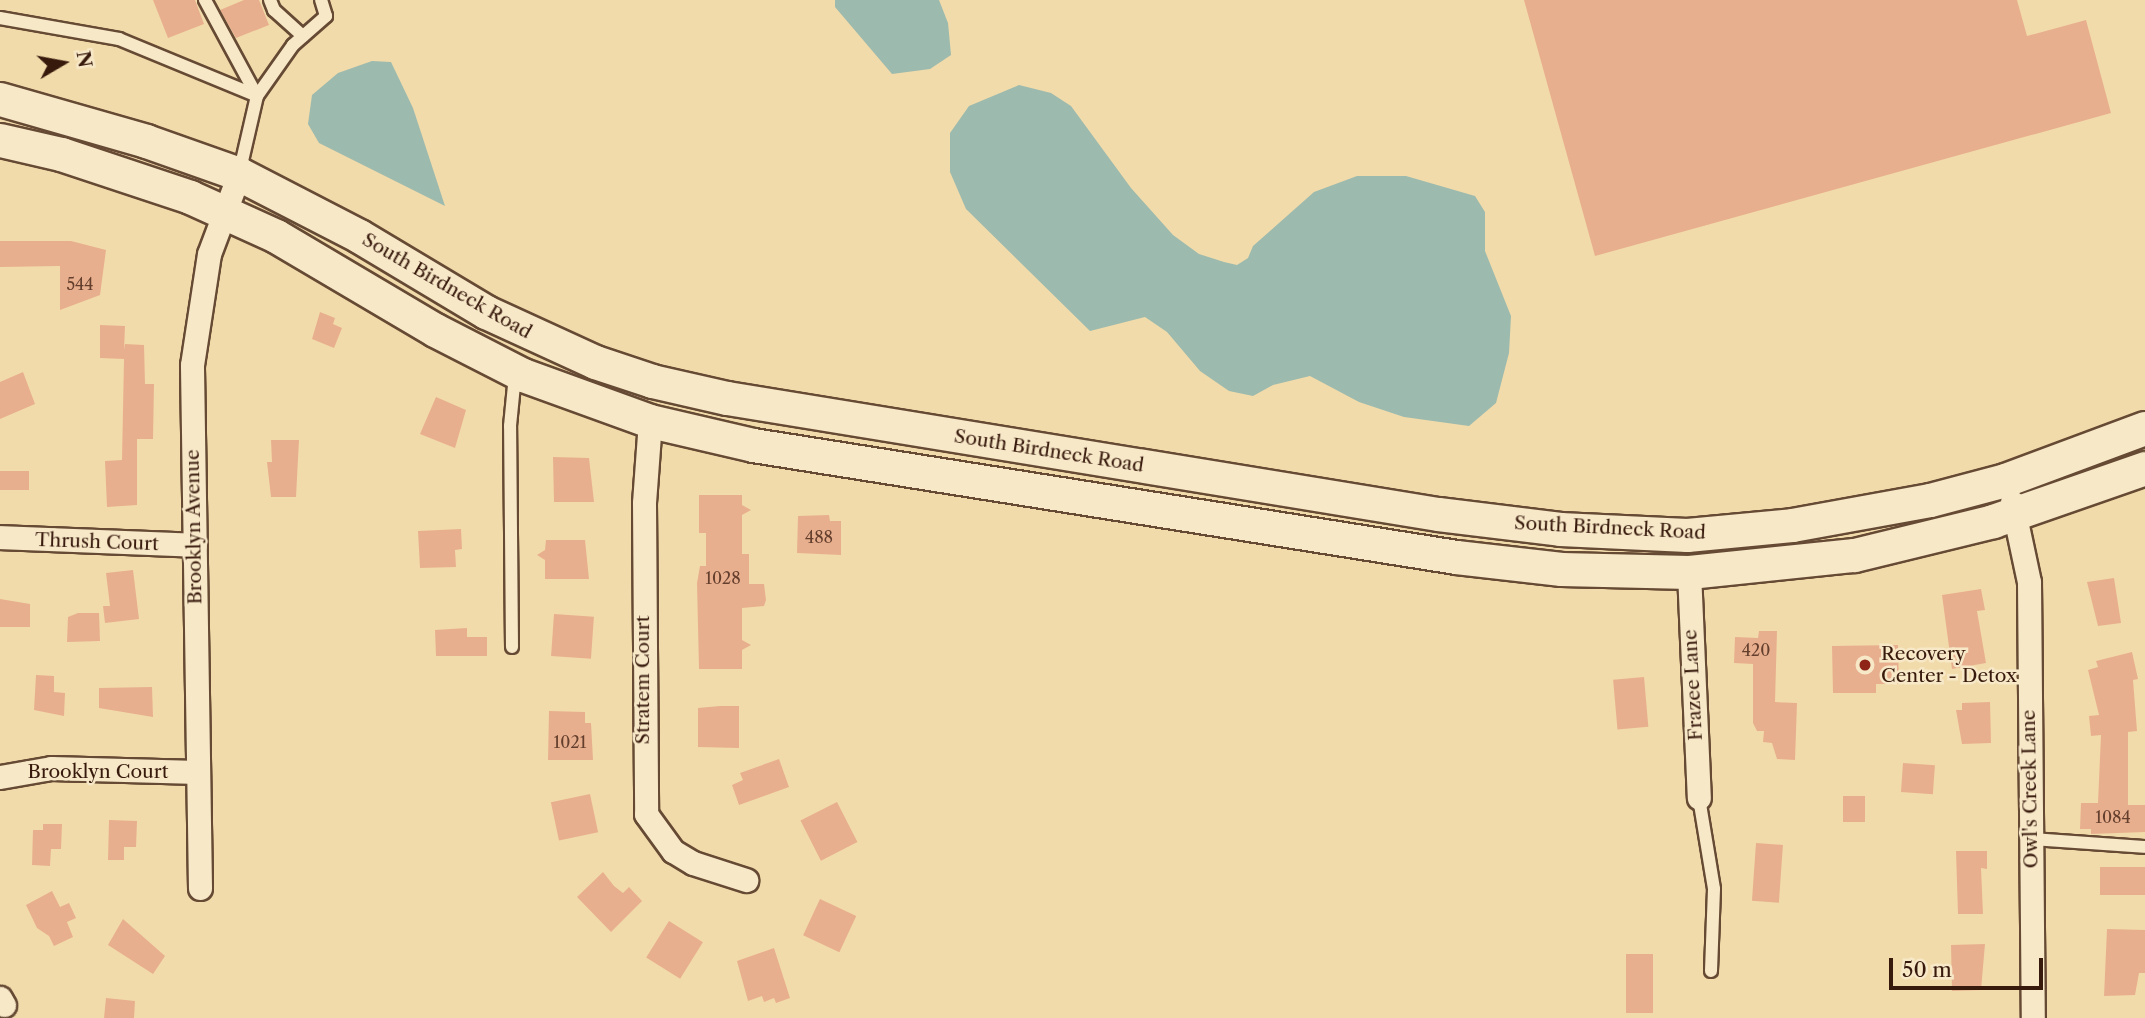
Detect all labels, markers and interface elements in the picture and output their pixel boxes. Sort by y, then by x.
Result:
north arrow [28,28,98,98]
text: N [71,49,97,69]
street label: South Birdneck Road [358,228,536,344]
house number: 544 [66,274,94,294]
street label: South Birdneck Road [952,425,1146,477]
street label: Brooklyn Avenue [181,449,207,605]
street label: South Birdneck Road [1513,512,1707,544]
house number: 488 [805,527,833,547]
street label: Thrush Court [35,528,159,556]
house number: 1028 [705,568,741,588]
street label: Stratem Court [632,616,654,744]
street label: Frazee Lane [1679,629,1707,741]
house number: 420 [1742,640,1770,660]
place label: Recovery Center - Detox [1881,643,2017,687]
marker: Recovery Center - Detox [1855,655,1875,675]
street label: Owl's Creek Lane [2017,709,2043,869]
house number: 1021 [554,732,586,752]
street label: Brooklyn Court [28,761,168,783]
house number: 1084 [2095,807,2131,827]
scale bar [1893,944,2047,988]
text: 50 m [1902,957,1952,982]

